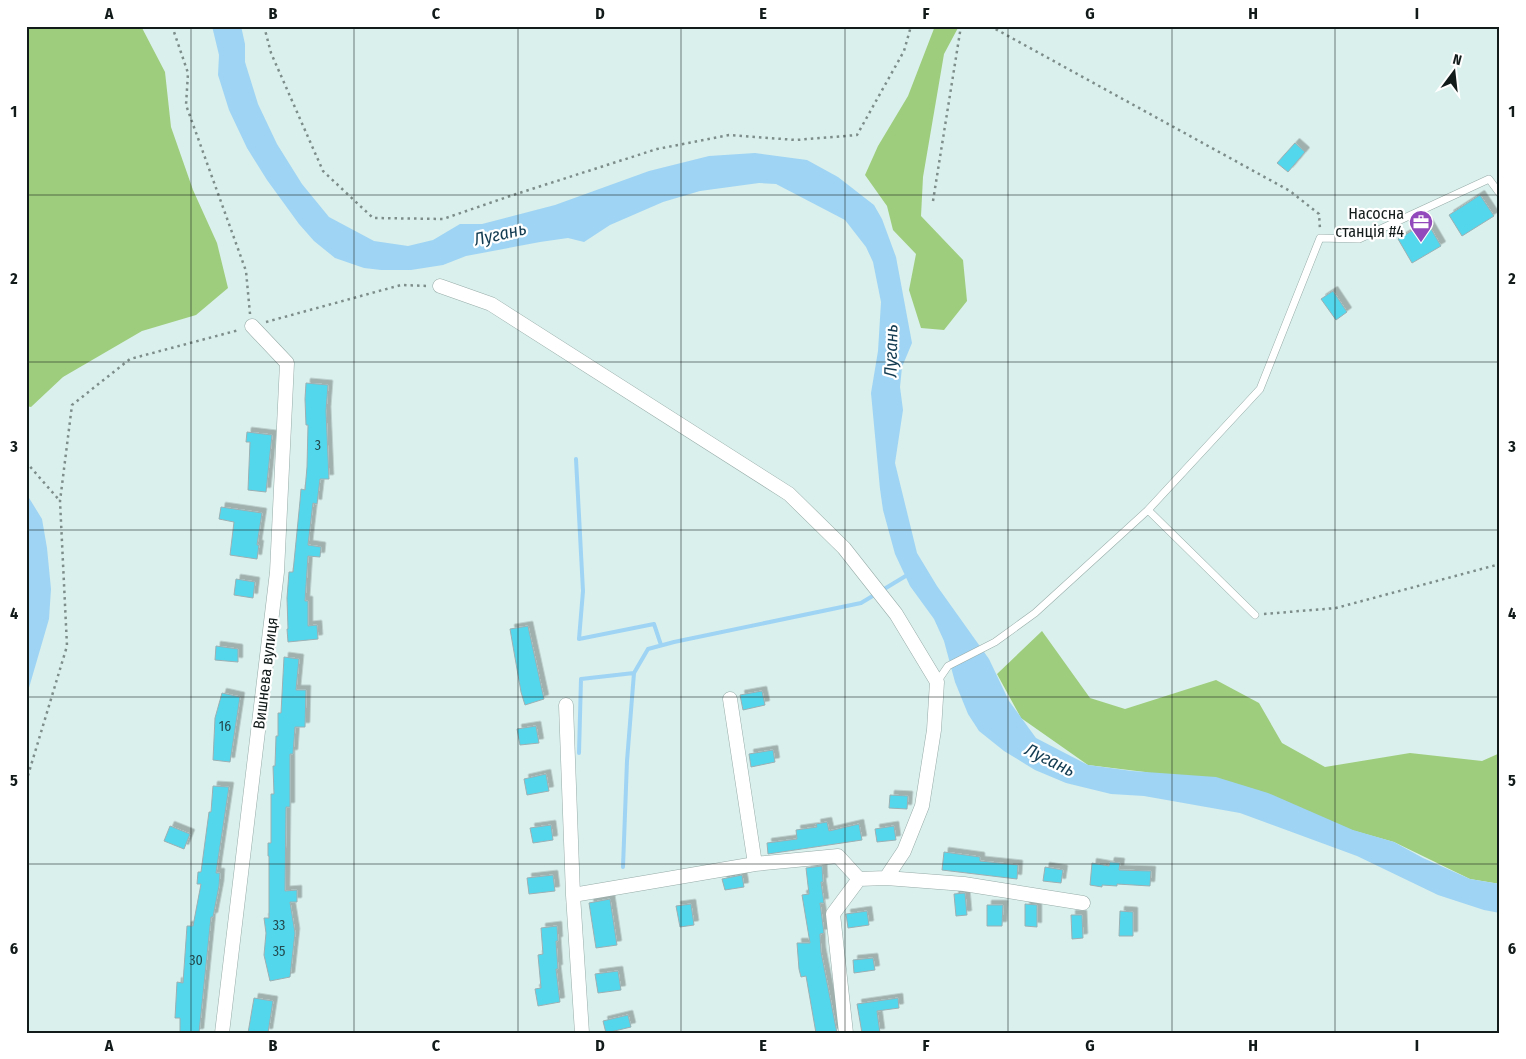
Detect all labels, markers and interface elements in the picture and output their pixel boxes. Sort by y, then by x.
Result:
text: A [104,4,114,23]
text: B [269,4,278,23]
text: C [432,4,441,23]
text: D [595,4,605,23]
text: E [759,4,767,23]
text: F [922,4,930,23]
text: G [1085,4,1095,23]
text: H [1248,4,1258,23]
text: I [1415,4,1419,23]
north arrow [1428,48,1478,98]
text: N [1451,51,1463,69]
text: 1 [11,102,17,121]
text: 1 [1509,102,1515,121]
place label: Насосна станція #4 [1335,204,1404,241]
office icon: Насосна станція #4 [1408,209,1434,243]
water label: Лугань [471,217,528,251]
text: 2 [9,269,18,288]
text: 2 [1507,269,1516,288]
water label: Лугань [880,324,902,379]
text: 3 [9,437,18,456]
house number: 3 [315,437,321,454]
text: 3 [1507,437,1516,456]
text: 4 [10,604,18,623]
text: 4 [1508,604,1516,623]
street label: Вишнева вулиця [249,616,282,730]
house number: 16 [219,718,231,735]
water label: Лугань [1020,738,1079,782]
text: 5 [10,771,18,790]
text: 5 [1508,771,1516,790]
house number: 33 [273,917,285,934]
text: 6 [10,939,18,958]
text: 6 [1508,939,1516,958]
house number: 35 [273,943,285,960]
house number: 30 [189,952,203,969]
text: A [104,1036,114,1055]
text: B [269,1036,278,1055]
text: C [432,1036,441,1055]
text: D [595,1036,605,1055]
text: E [759,1036,767,1055]
text: F [922,1036,930,1055]
text: G [1085,1036,1095,1055]
text: H [1248,1036,1258,1055]
text: I [1415,1036,1419,1055]

